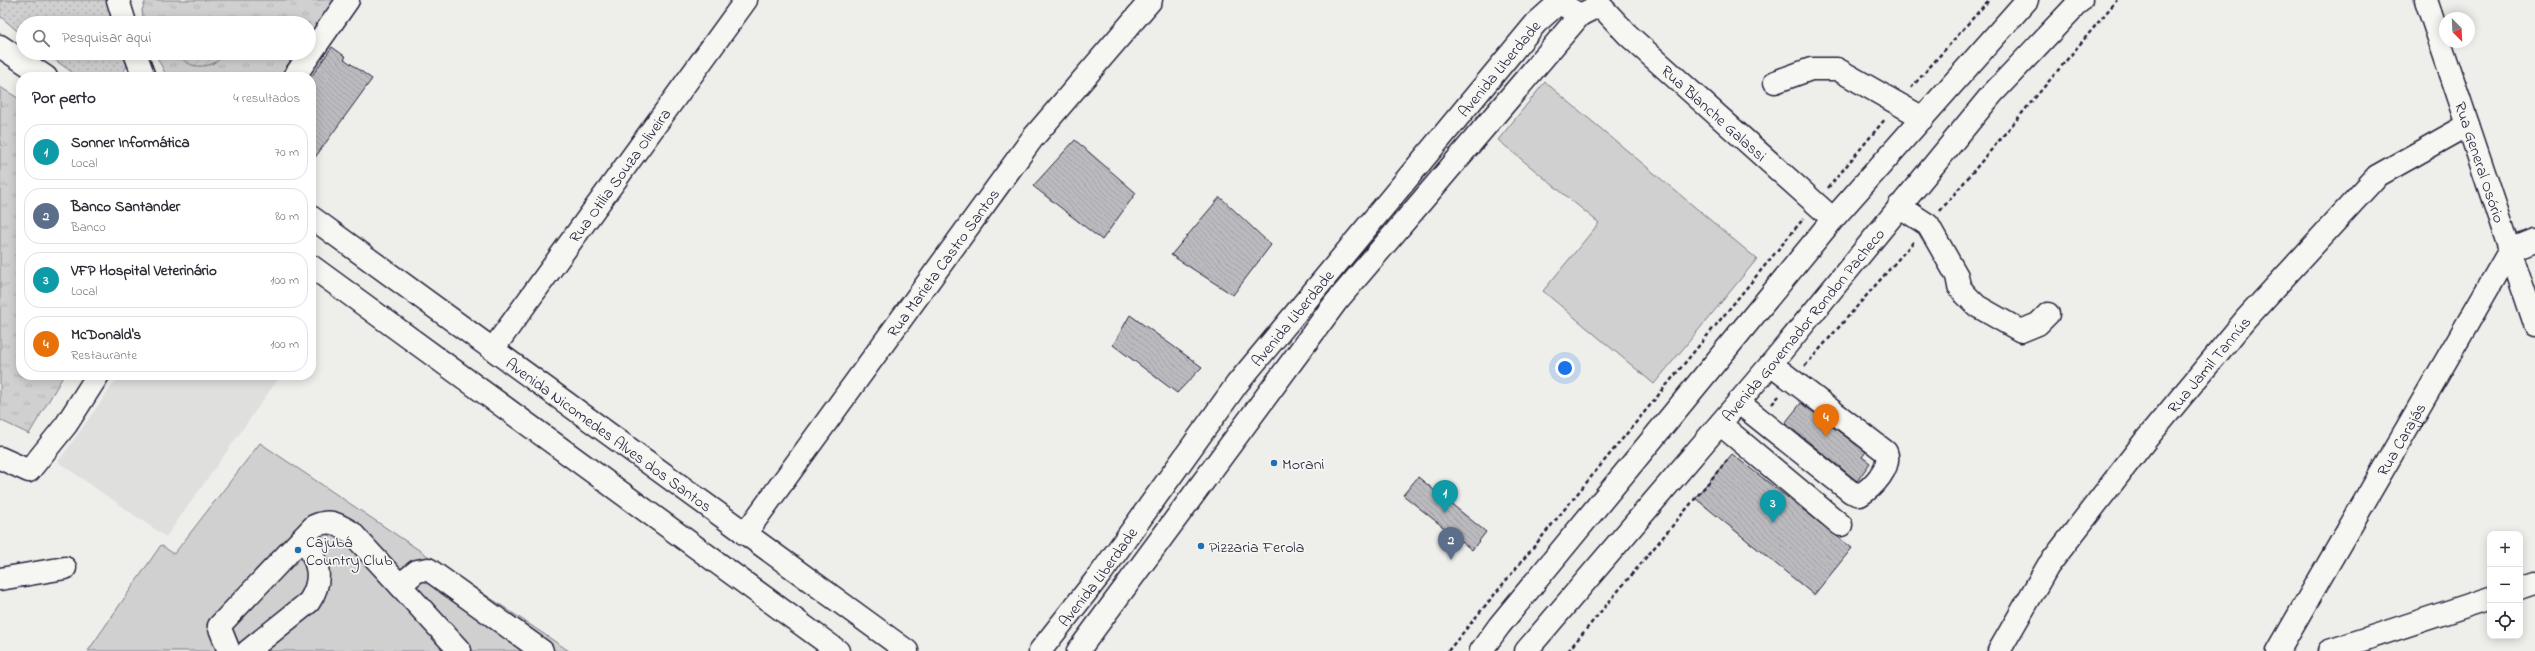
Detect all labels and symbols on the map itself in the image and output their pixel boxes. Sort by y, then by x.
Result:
north arrow [2439,12,2475,48]
street label: Avenida Liberdade [1453,15,1548,123]
street label: Rua Blanche Galassi [1655,60,1771,168]
street label: Rua General Osório [2447,99,2510,226]
street label: Rua Otilia Souza Oliveira [564,104,678,248]
street label: Rua Marieta Castro Santos [882,184,1006,343]
street label: Avenida Governador Rondon Pacheco [1717,224,1891,428]
street label: Avenida Liberdade [1246,265,1341,373]
street label: Rua Jamil Tannús [2163,312,2258,419]
street label: Avenida Nicomedes Alves dos Santos [500,353,716,519]
your location [1555,358,1575,378]
street label: Rua Carajás [2372,399,2433,481]
pin: 4 [1813,404,1839,437]
place label: Morani [1282,453,1325,477]
marker: Morani [1269,458,1279,468]
pin: 1 [1432,480,1458,513]
pin: 3 [1760,490,1786,523]
street label: Avenida Liberdade [1053,522,1145,633]
pin: 2 [1438,527,1464,560]
place label: Cajubá Country Club [306,531,393,573]
place label: Pizzaria Ferola [1209,536,1304,560]
marker: Pizzaria Ferola [1196,541,1206,551]
marker: Cajubá Country Club [293,545,303,555]

